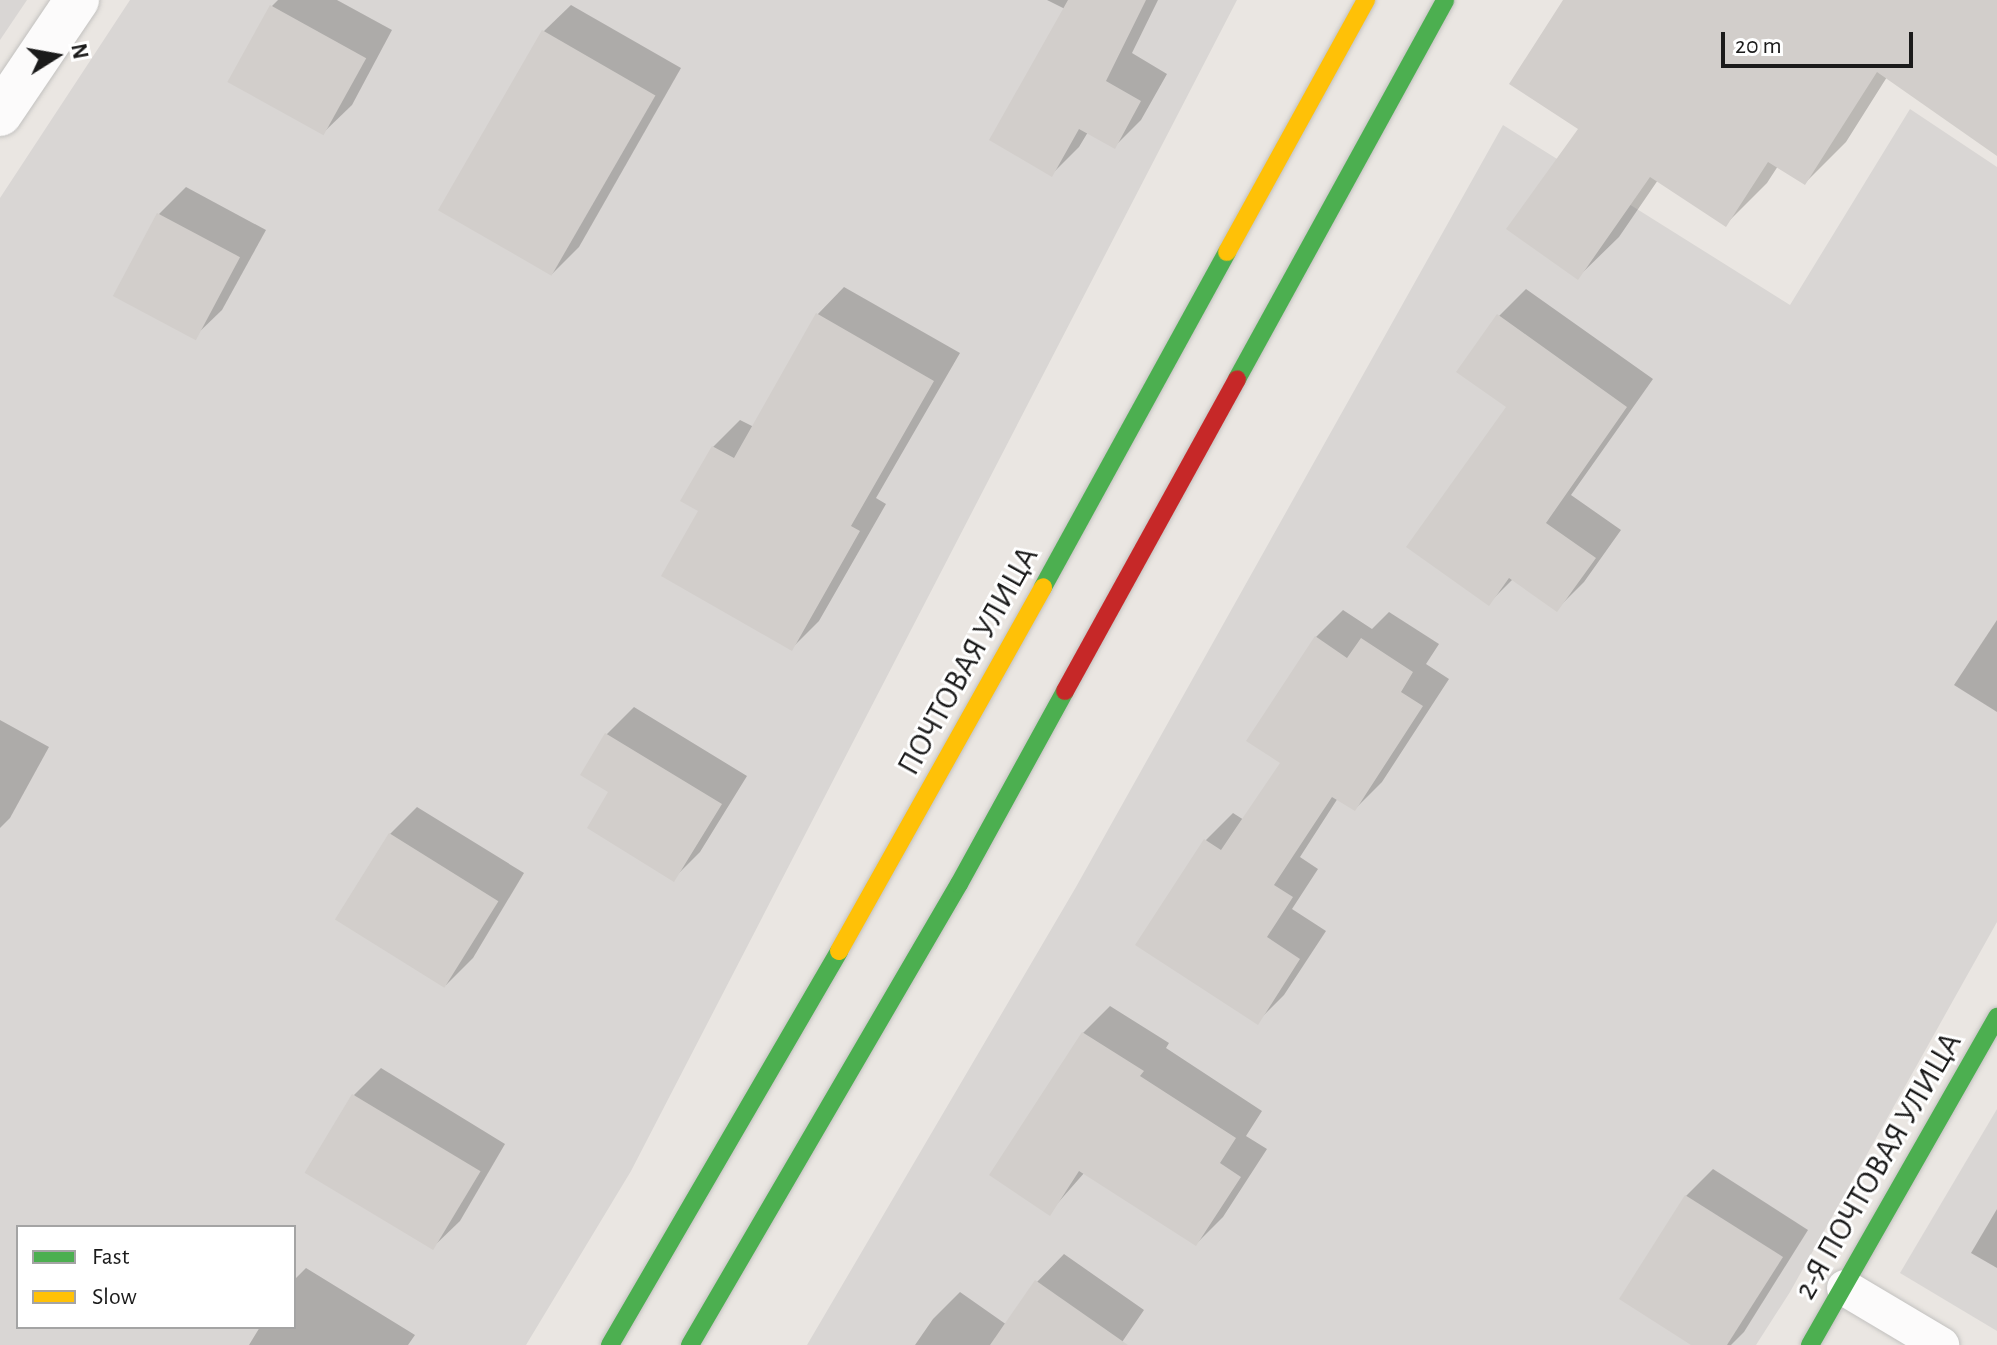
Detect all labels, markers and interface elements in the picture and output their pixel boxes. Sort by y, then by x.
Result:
north arrow [16,16,96,96]
scale bar [1725,16,1917,66]
text: 20 m [1735,34,1782,58]
text: N [67,42,92,61]
street label: ПОЧТОВАЯ УЛИЦА [889,540,1047,782]
street label: 2-Я ПОЧТОВАЯ УЛИЦА [1786,1026,1970,1306]
legend [16,1225,296,1329]
text: Fast [92,1245,129,1269]
text: Slow [92,1285,137,1309]

